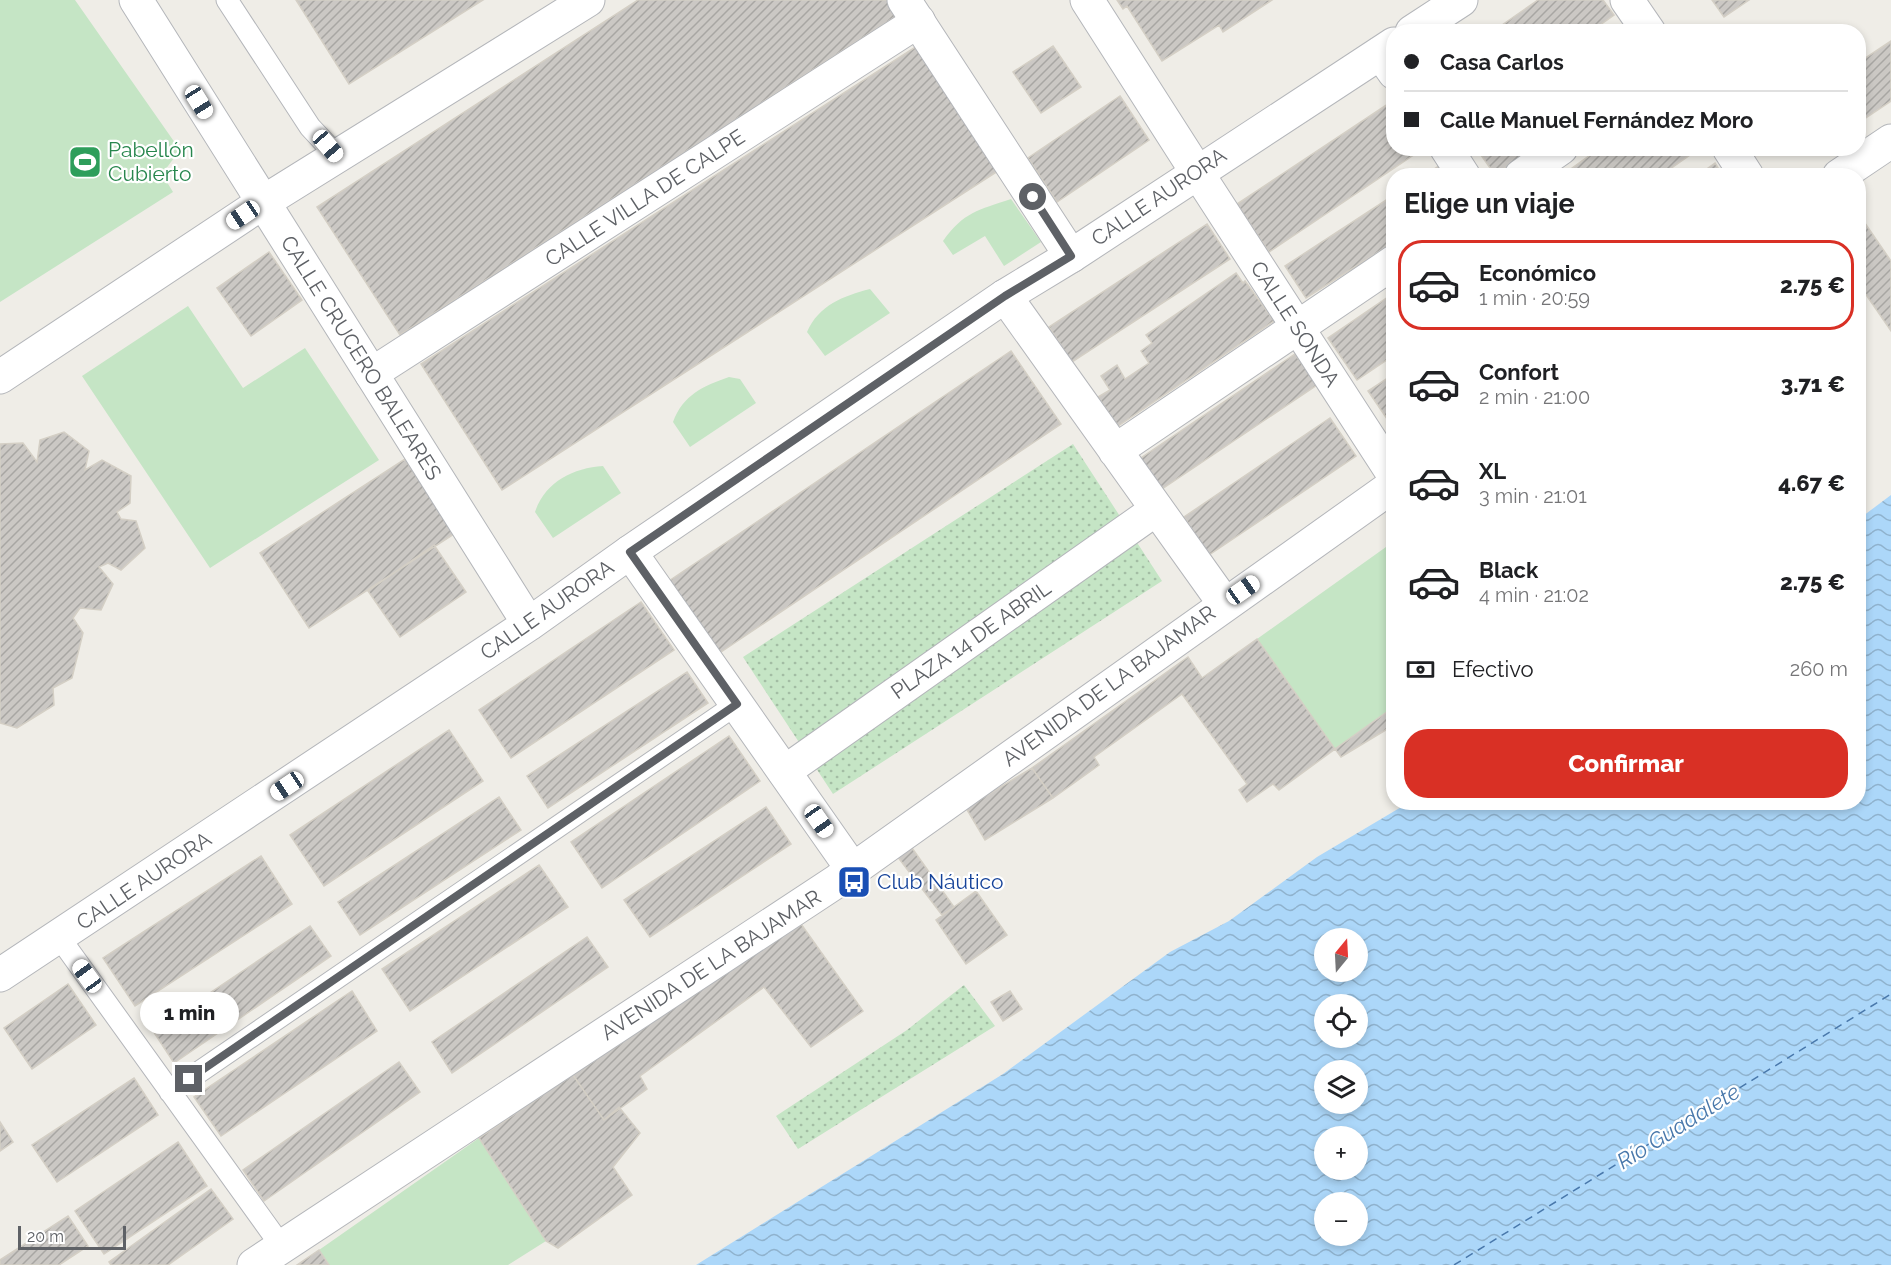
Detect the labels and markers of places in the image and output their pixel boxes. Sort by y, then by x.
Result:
place label: Pabellón Cubierto [108,137,194,186]
sports icon: Pabellón Cubierto [67,144,103,180]
bus stop icon: Club Náutico [836,864,872,900]
place label: Club Náutico [877,869,1003,894]

